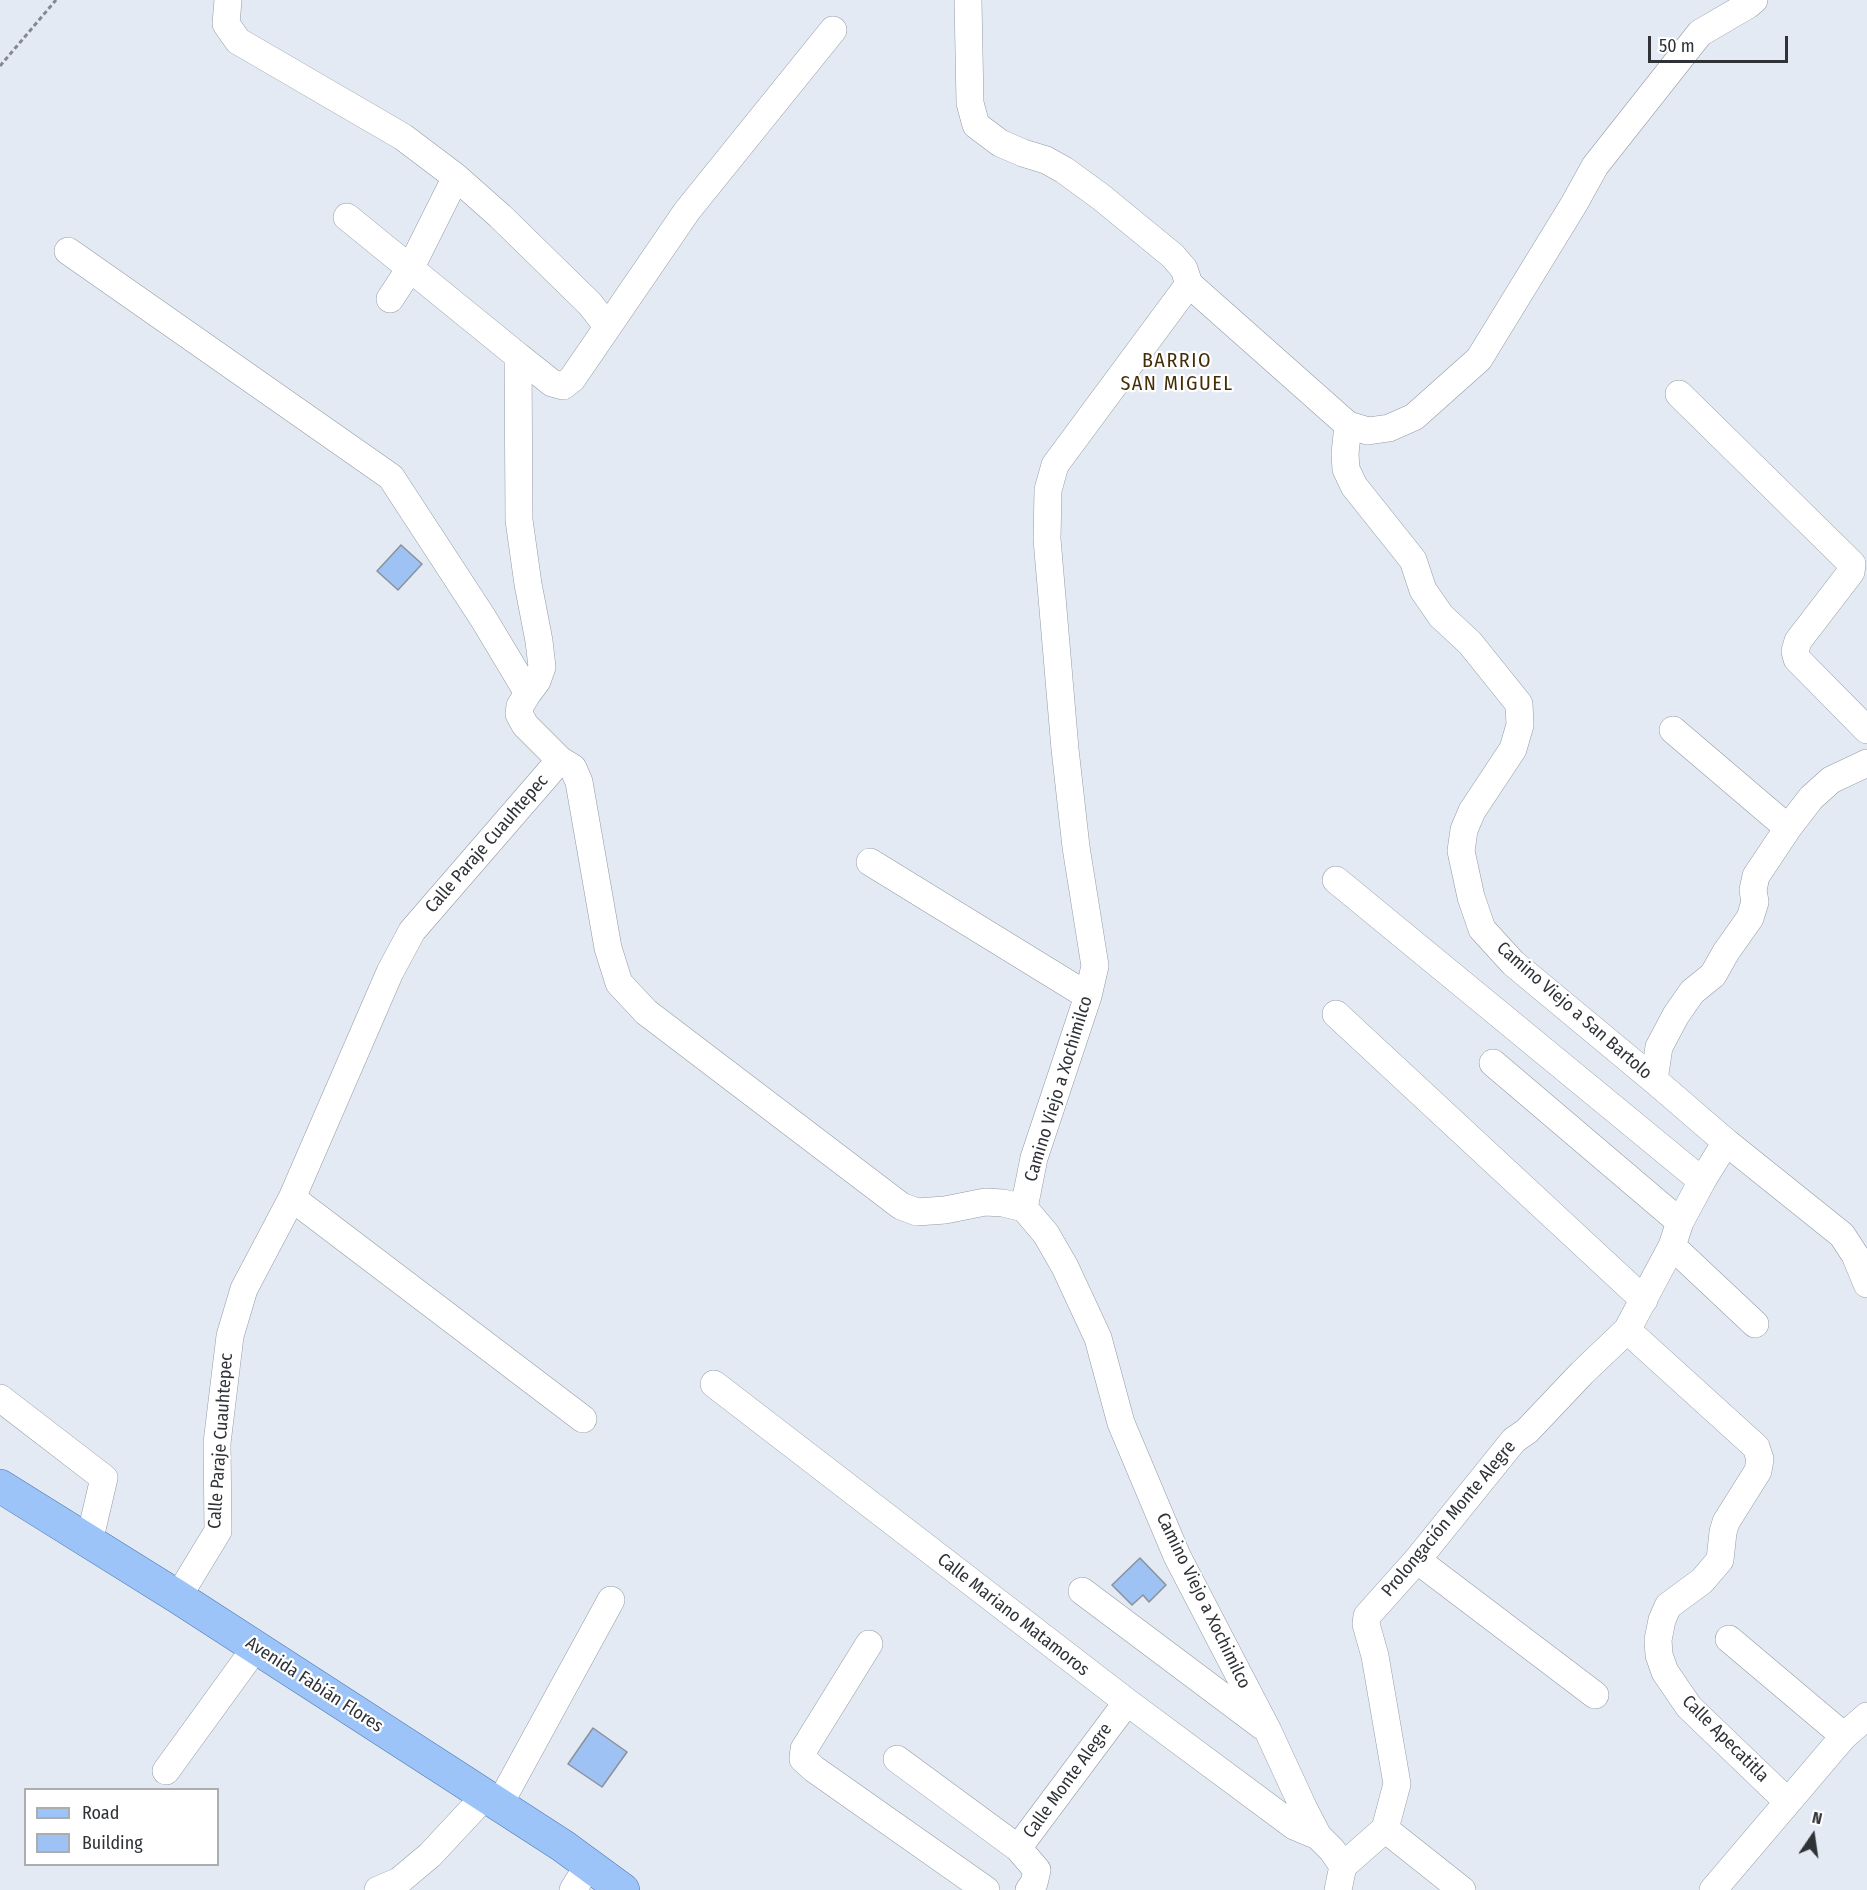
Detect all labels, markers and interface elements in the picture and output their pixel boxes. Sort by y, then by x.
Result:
scale bar [1651,24,1790,62]
text: 50 m [1659,35,1695,57]
district label: BARRIO SAN MIGUEL [1120,349,1234,396]
street label: Calle Paraje Cuauhtepec [421,770,553,918]
street label: Camino Viejo a San Bartolo [1492,938,1656,1084]
street label: Camino Viejo a Xochimilco [1020,994,1098,1184]
street label: Calle Paraje Cuauhtepec [204,1352,238,1530]
street label: Prolongación Monte Alegre [1377,1437,1521,1601]
street label: Camino Viejo a Xochimilco [1151,1510,1255,1692]
street label: Calle Mariano Matamoros [933,1549,1093,1681]
street label: Avenida Fabián Flores [241,1633,387,1737]
street label: Calle Apecatitla [1677,1691,1773,1787]
street label: Calle Monte Alegre [1019,1719,1117,1843]
legend [24,1788,219,1866]
text: Road [82,1802,119,1824]
north arrow [1783,1806,1843,1866]
text: N [1810,1808,1824,1828]
text: Building [82,1832,143,1854]

